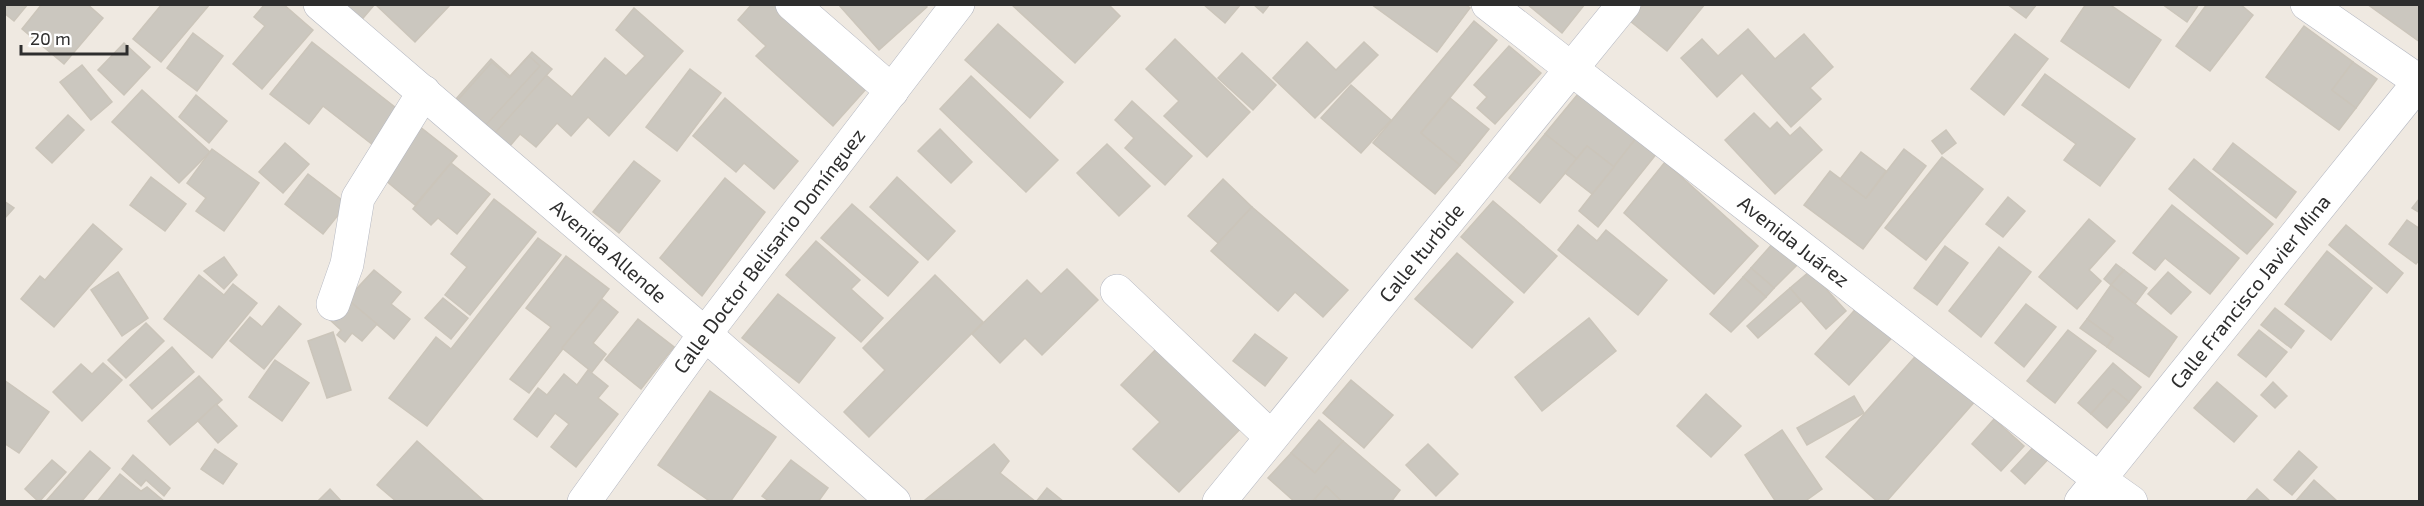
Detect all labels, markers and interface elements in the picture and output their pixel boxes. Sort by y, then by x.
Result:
scale bar [21,18,128,56]
text: 20 m [30,27,71,49]
street label: Calle Doctor Belisario Domínguez [668,123,869,378]
street label: Calle Francisco Javier Mina [2164,189,2335,393]
street label: Avenida Juárez [1734,190,1854,292]
street label: Avenida Allende [546,194,672,307]
street label: Calle Iturbide [1373,198,1468,307]

